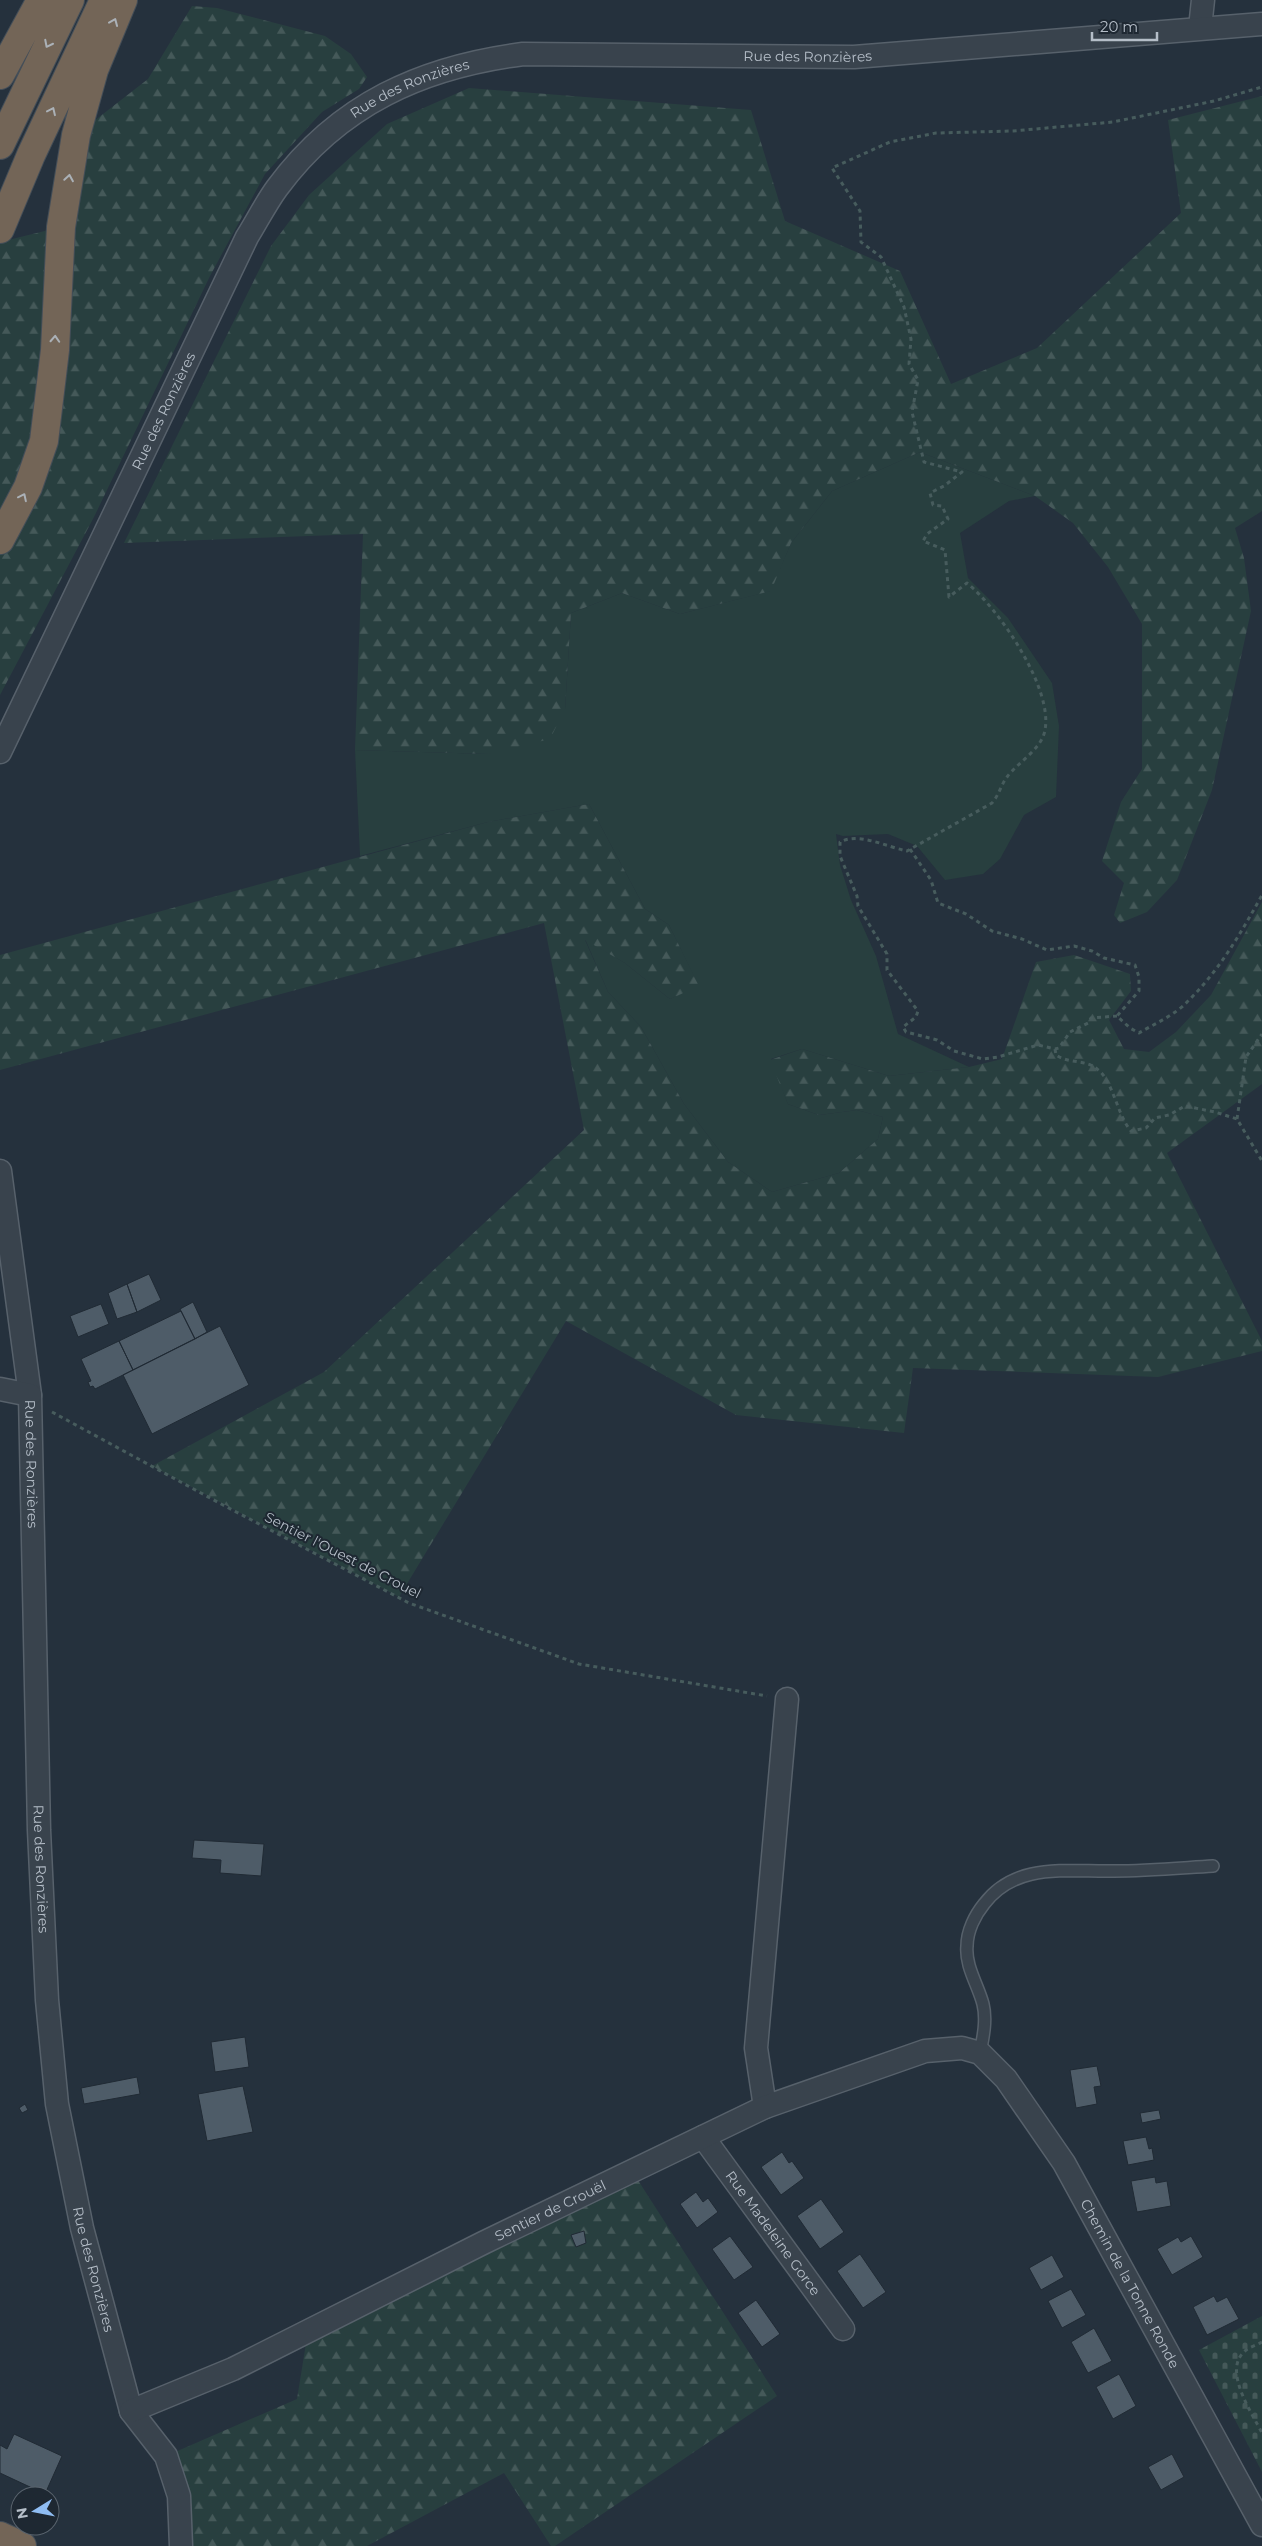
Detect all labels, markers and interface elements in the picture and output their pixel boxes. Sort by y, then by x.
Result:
scale bar [1092,10,1157,42]
text: 20 m [1100,17,1138,36]
one-way arrow [108,18,118,27]
one-way arrow [45,38,55,47]
street label: Rue des Ronzières [743,47,873,66]
street label: Rue des Ronzières [347,55,471,122]
one-way arrow [46,107,56,116]
one-way arrow [64,173,74,182]
one-way arrow [50,335,61,343]
street label: Rue des Ronzières [128,349,199,473]
one-way arrow [17,494,27,503]
street label: Rue des Ronzières [21,1399,42,1529]
street label: Sentier l'Ouest de Crouel [262,1508,424,1602]
street label: Rue des Ronzières [29,1804,53,1934]
street label: Rue Madeleine Gorce [722,2167,825,2299]
street label: Sentier de Crouël [492,2176,609,2245]
street label: Chemin de la Tonne Ronde [1076,2196,1184,2372]
street label: Rue des Ronzières [69,2205,118,2334]
north arrow [10,2486,60,2536]
text: N [12,2506,32,2520]

